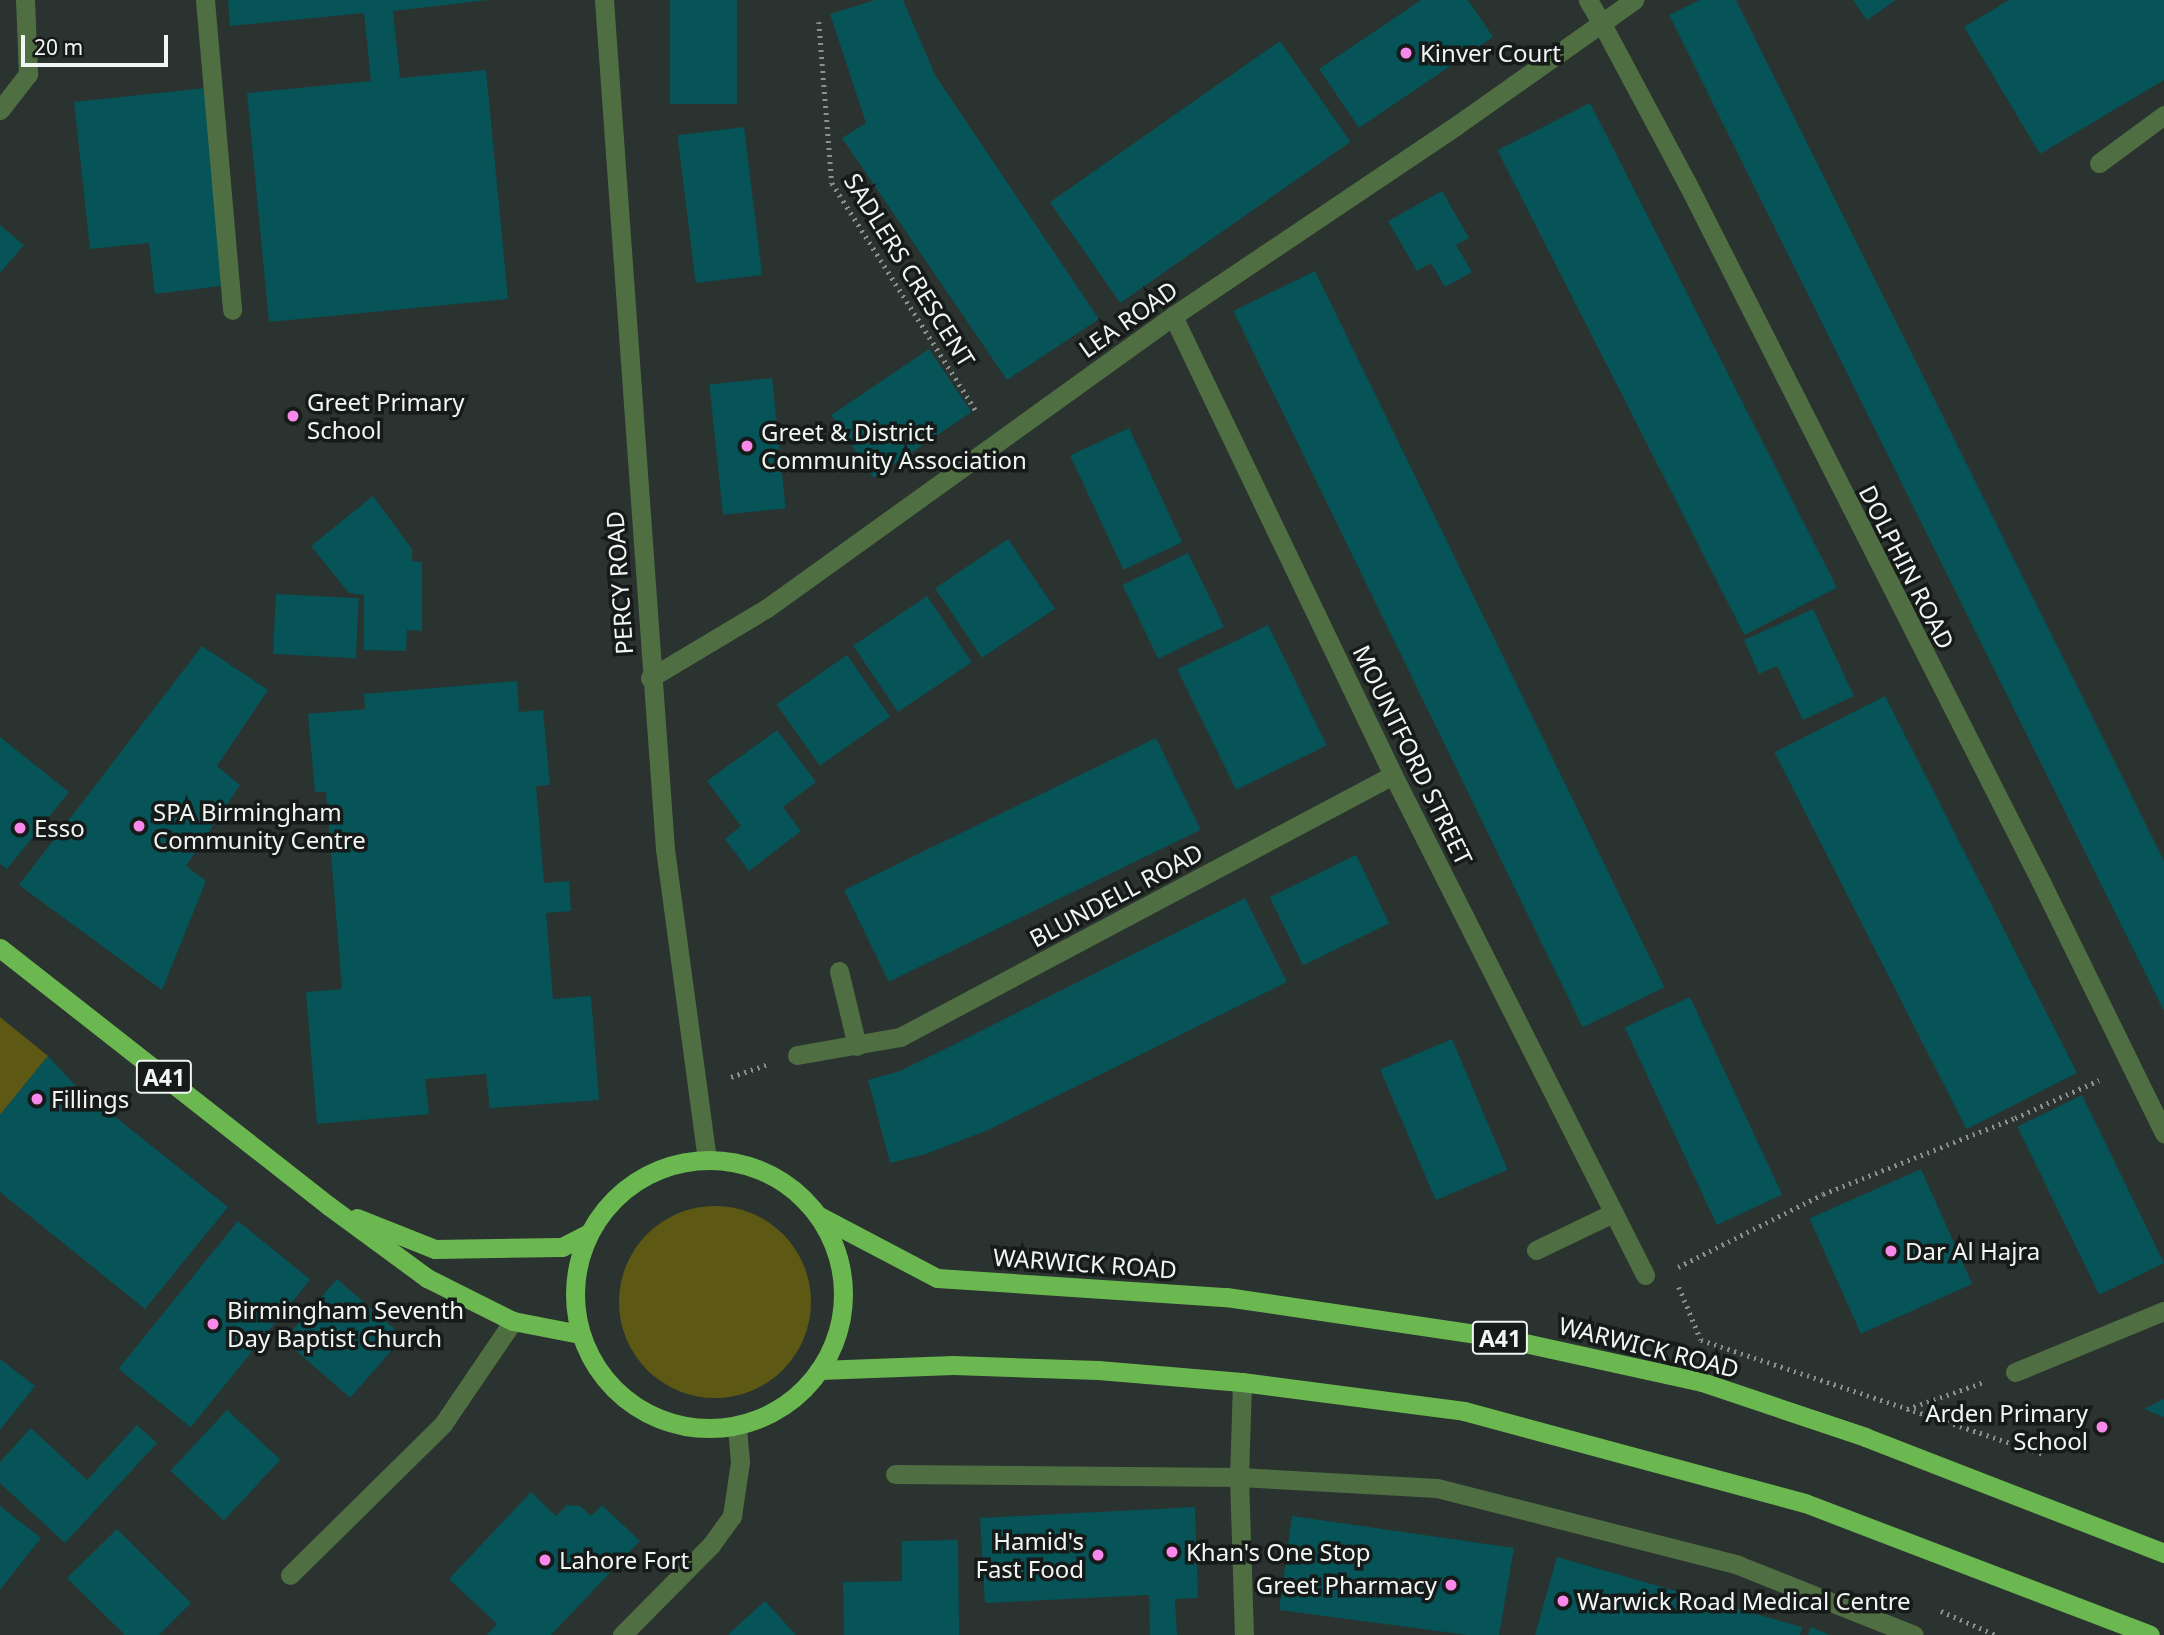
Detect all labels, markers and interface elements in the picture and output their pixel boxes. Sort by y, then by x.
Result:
scale bar [24,21,172,65]
text: 20 m [34,33,83,61]
place label: Kinver Court [1420,39,1561,67]
marker: Kinver Court [1398,45,1414,61]
street label: SADLERS CRESCENT [839,168,981,372]
street label: LEA ROAD [1073,275,1183,363]
place label: Greet Primary School [307,388,465,444]
marker: Greet Primary School [285,408,301,424]
place label: Greet & District Community Association [761,418,1027,474]
marker: Greet & District Community Association [739,438,755,454]
street label: DOLPHIN ROAD [1853,480,1961,654]
street label: PERCY ROAD [600,510,638,656]
street label: MOUNTFORD STREET [1347,640,1479,870]
place label: SPA Birmingham Community Centre [153,798,366,854]
place label: Esso [34,814,85,842]
marker: SPA Birmingham Community Centre [131,818,147,834]
marker: Esso [12,820,28,836]
street label: BLUNDELL ROAD [1024,837,1208,953]
road number: A41 [134,1058,194,1096]
place label: Fillings [51,1085,129,1113]
marker: Fillings [29,1091,45,1107]
place label: Dar Al Hajra [1905,1237,2040,1265]
street label: WARWICK ROAD [992,1242,1178,1284]
marker: Dar Al Hajra [1883,1243,1899,1259]
place label: Birmingham Seventh Day Baptist Church [227,1296,464,1352]
street label: WARWICK ROAD [1556,1311,1742,1383]
marker: Birmingham Seventh Day Baptist Church [205,1316,221,1332]
road number: A41 [1470,1318,1530,1358]
place label: Arden Primary School [1925,1399,2088,1455]
marker: Arden Primary School [2094,1419,2110,1435]
place label: Hamid's Fast Food [975,1527,1084,1583]
place label: Khan's One Stop [1186,1538,1371,1566]
marker: Khan's One Stop [1164,1544,1180,1560]
place label: Lahore Fort [559,1546,689,1574]
marker: Hamid's Fast Food [1090,1547,1106,1563]
marker: Lahore Fort [537,1552,553,1568]
place label: Greet Pharmacy [1256,1571,1437,1599]
marker: Greet Pharmacy [1443,1577,1459,1593]
place label: Warwick Road Medical Centre [1577,1587,1911,1615]
marker: Warwick Road Medical Centre [1555,1593,1571,1609]

